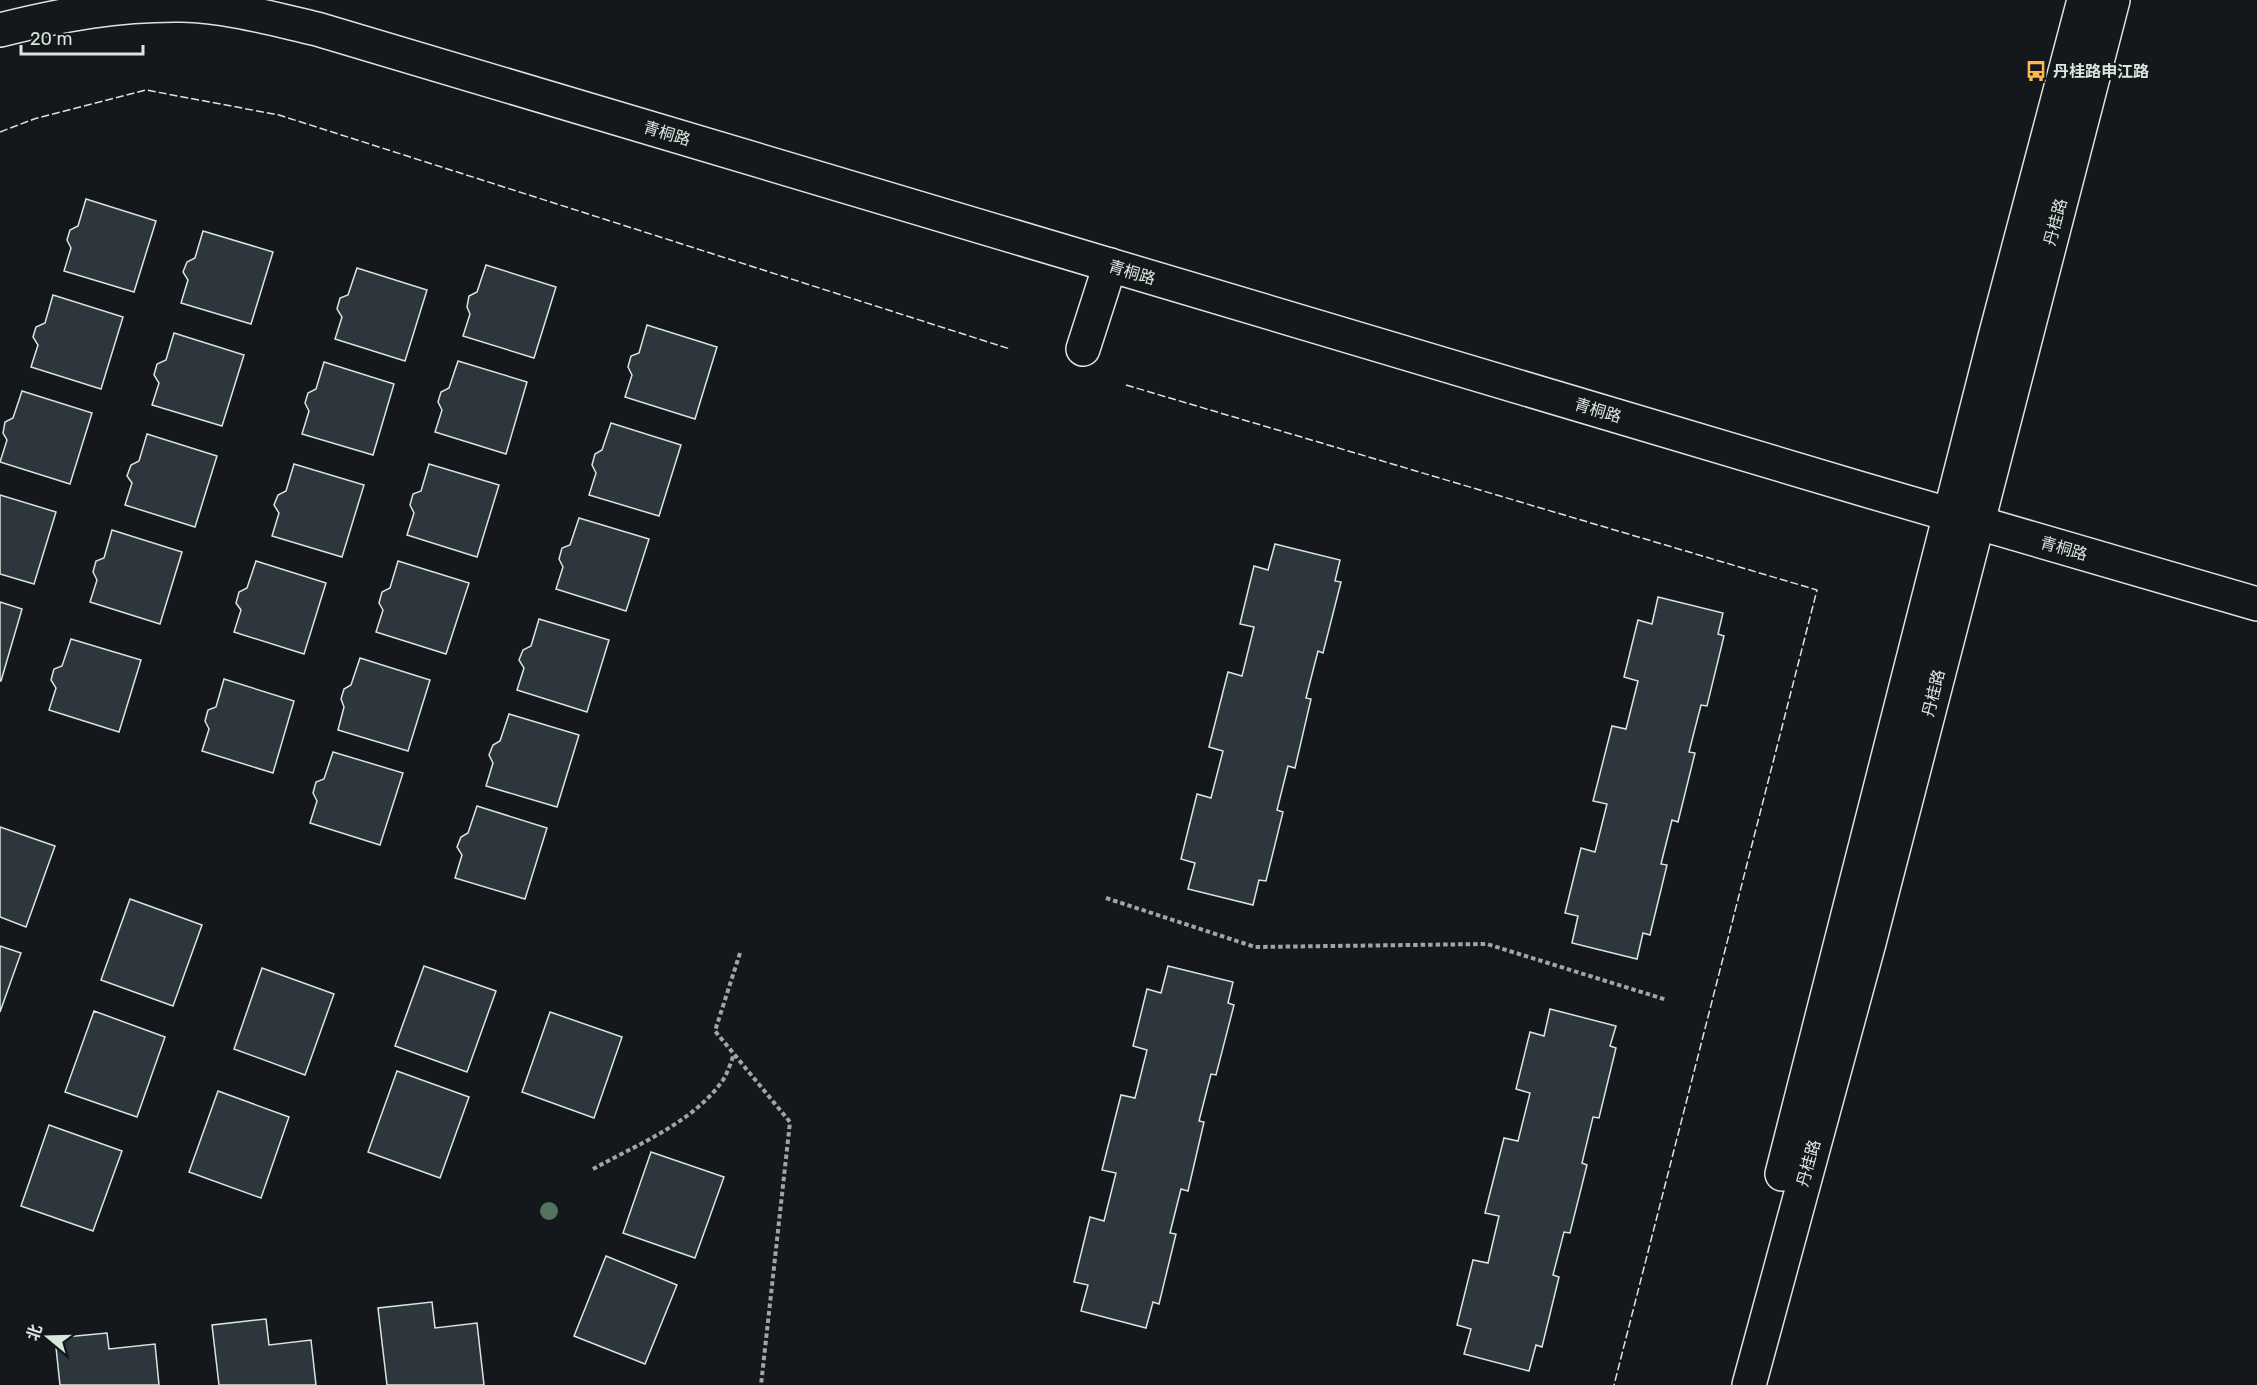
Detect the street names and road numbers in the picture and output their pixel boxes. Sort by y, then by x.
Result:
street label: 青桐路 [641,117,693,150]
street label: 丹桂路 [2040,196,2071,248]
street label: 青桐路 [1106,256,1158,289]
street label: 青桐路 [1572,394,1624,427]
street label: 青桐路 [2038,533,2090,564]
street label: 丹桂路 [1918,668,1949,719]
street label: 丹桂路 [1793,1137,1824,1189]

